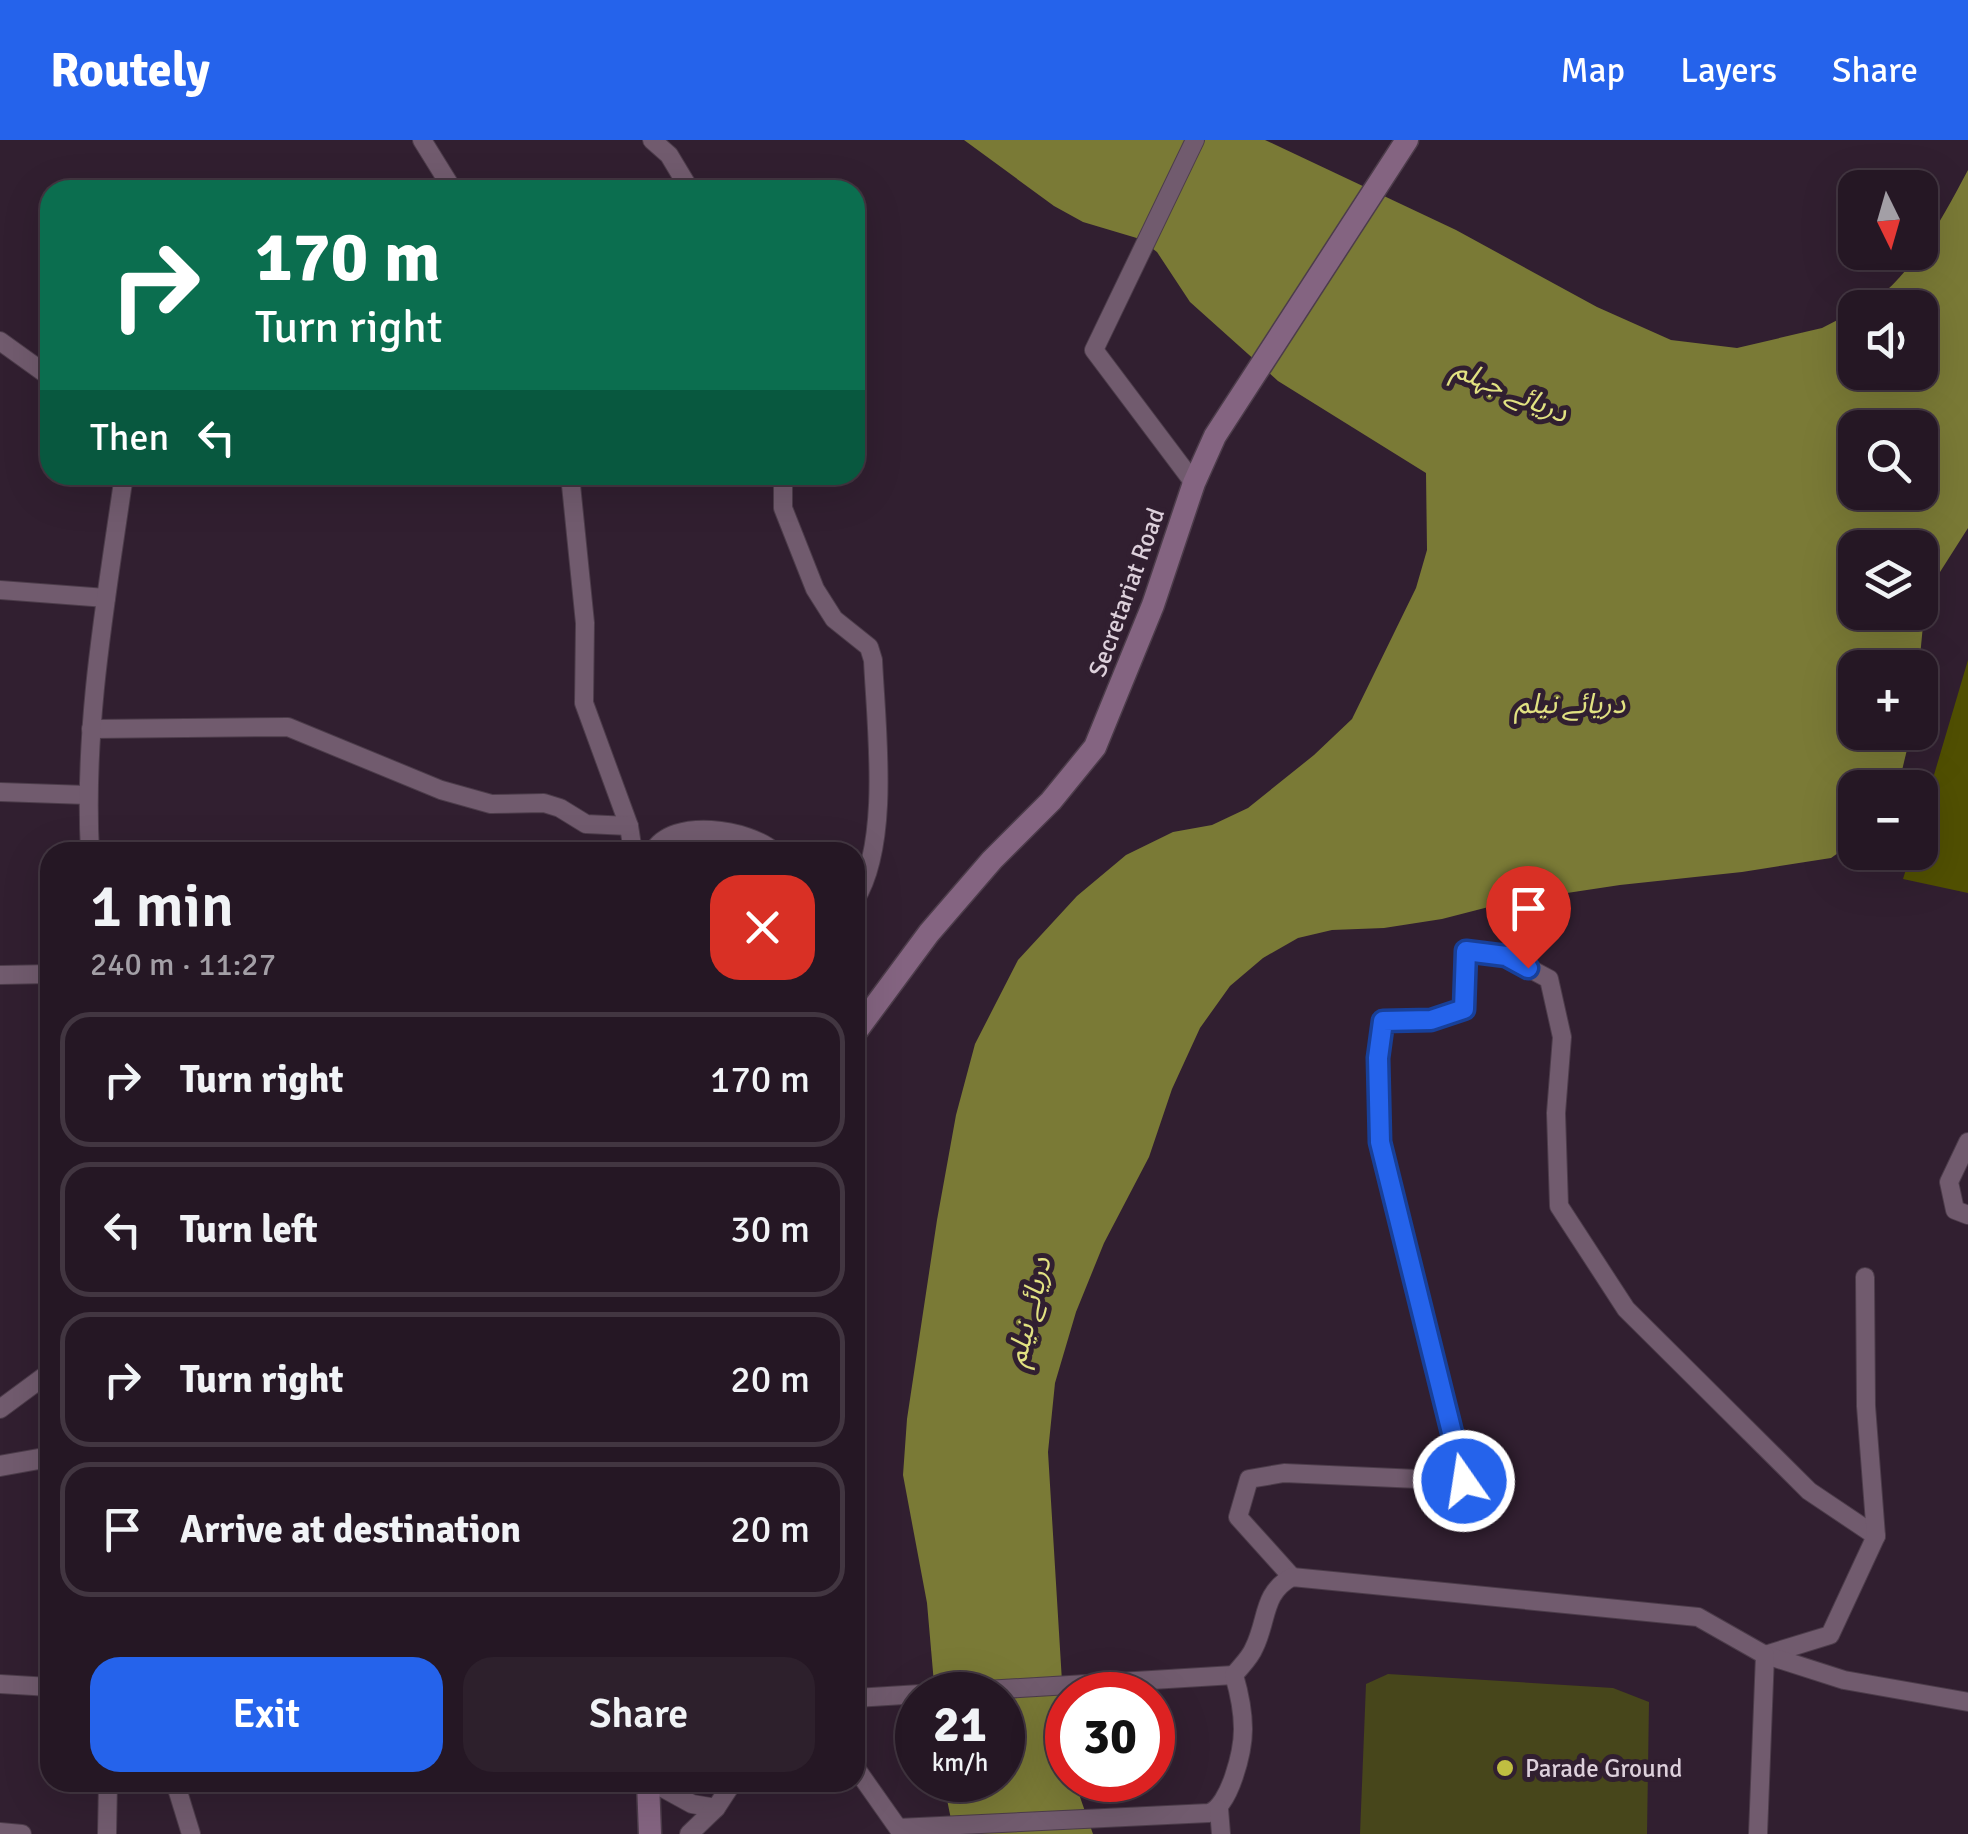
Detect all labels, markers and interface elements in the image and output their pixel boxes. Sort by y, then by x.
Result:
text: Routely [50,41,210,100]
text: Map [1561,49,1625,92]
text: Layers [1680,49,1777,92]
text: Share [1832,49,1918,92]
north arrow [1838,170,1938,270]
map controls [1838,170,1938,870]
text: 170 m [255,214,440,300]
icon: right [90,220,220,350]
button: sound [1838,290,1938,390]
text: Turn right [255,300,443,355]
water label: دریائے جہلم [1446,351,1574,433]
icon: left [189,410,244,465]
button: search [1838,410,1938,510]
text: Then [90,414,169,461]
street label: Secretariat Road [1082,504,1171,681]
button: layers [1838,530,1938,630]
button: + [1838,650,1938,750]
water label: دریائے نیلم [1514,687,1626,724]
button: − [1838,770,1938,870]
pin [1486,866,1571,969]
text: 1 min [90,870,234,944]
button: close [710,875,815,980]
icon: arrive [1501,881,1556,936]
text: 240 m · 11:27 [90,945,276,984]
icon: right [95,1052,150,1107]
text: Turn right [180,1056,344,1103]
text: 170 m [710,1056,810,1103]
icon: left [95,1202,150,1257]
text: Turn left [180,1206,318,1253]
text: 30 m [730,1206,810,1253]
water label: دریائے نیلم [999,1253,1062,1371]
icon: right [95,1352,150,1407]
text: Turn right [180,1356,344,1403]
text: 20 m [730,1356,810,1403]
position arrow [1412,1429,1516,1533]
icon: arrive [95,1502,150,1557]
text: Arrive at destination [180,1506,521,1553]
text: 20 m [730,1506,810,1553]
button: Exit [90,1657,443,1772]
button: Share [463,1657,815,1772]
speed limit sign: 30 [1045,1672,1175,1802]
text: 21 [933,1694,987,1756]
text: km/h [932,1747,988,1778]
place label: Parade Ground [1525,1753,1683,1784]
marker: Parade Ground [1494,1757,1516,1779]

